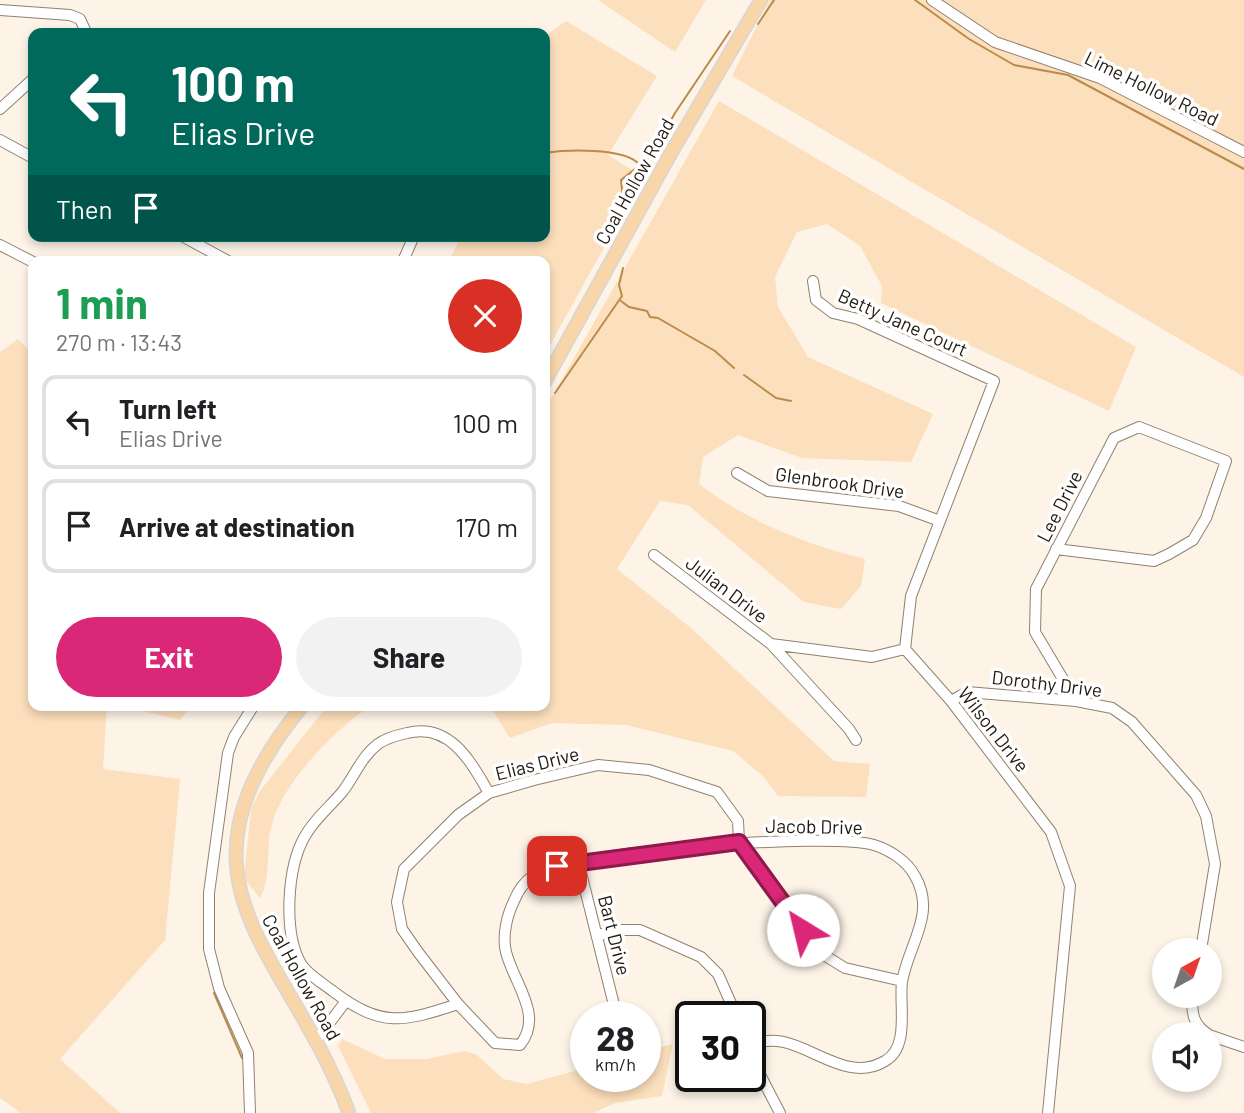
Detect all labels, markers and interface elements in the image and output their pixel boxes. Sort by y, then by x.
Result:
street label: Lime Hollow Road [1081,46,1223,130]
text: 100 m [171,53,295,112]
icon: left [56,56,147,147]
text: Elias Drive [171,113,315,151]
street label: Coal Hollow Road [590,114,678,248]
icon: arrive [127,189,165,227]
text: Then [56,193,113,224]
text: 1 min [56,277,148,327]
button: close [448,279,522,353]
street label: Betty Jane Court [835,283,971,361]
text: 270 m · 13:43 [56,328,182,356]
text: Turn left [119,393,217,424]
icon: left [60,403,98,441]
text: 100 m [453,407,518,438]
text: Elias Drive [119,424,223,452]
street label: Glenbrook Drive [774,462,906,502]
street label: Lee Drive [1031,466,1087,546]
icon: arrive [60,507,98,545]
text: Arrive at destination [119,511,355,542]
text: 170 m [455,511,518,542]
street label: Julian Drive [682,551,772,627]
button: Exit [56,617,282,697]
button: Share [296,617,522,697]
street label: Dorothy Drive [990,665,1104,701]
street label: Wilson Drive [954,682,1034,776]
street label: Elias Drive [493,741,581,785]
street label: Jacob Drive [765,814,863,838]
pin [527,836,587,896]
icon: arrive [538,847,576,885]
street label: Bart Drive [594,893,636,977]
position arrow [766,893,840,967]
street label: Coal Hollow Road [258,910,346,1044]
north arrow [1152,938,1222,1008]
map controls [1152,938,1222,1092]
speed limit sign: 30 [675,1001,766,1092]
text: 28 [596,1016,635,1058]
button: sound [1152,1022,1222,1092]
text: km/h [595,1053,636,1075]

